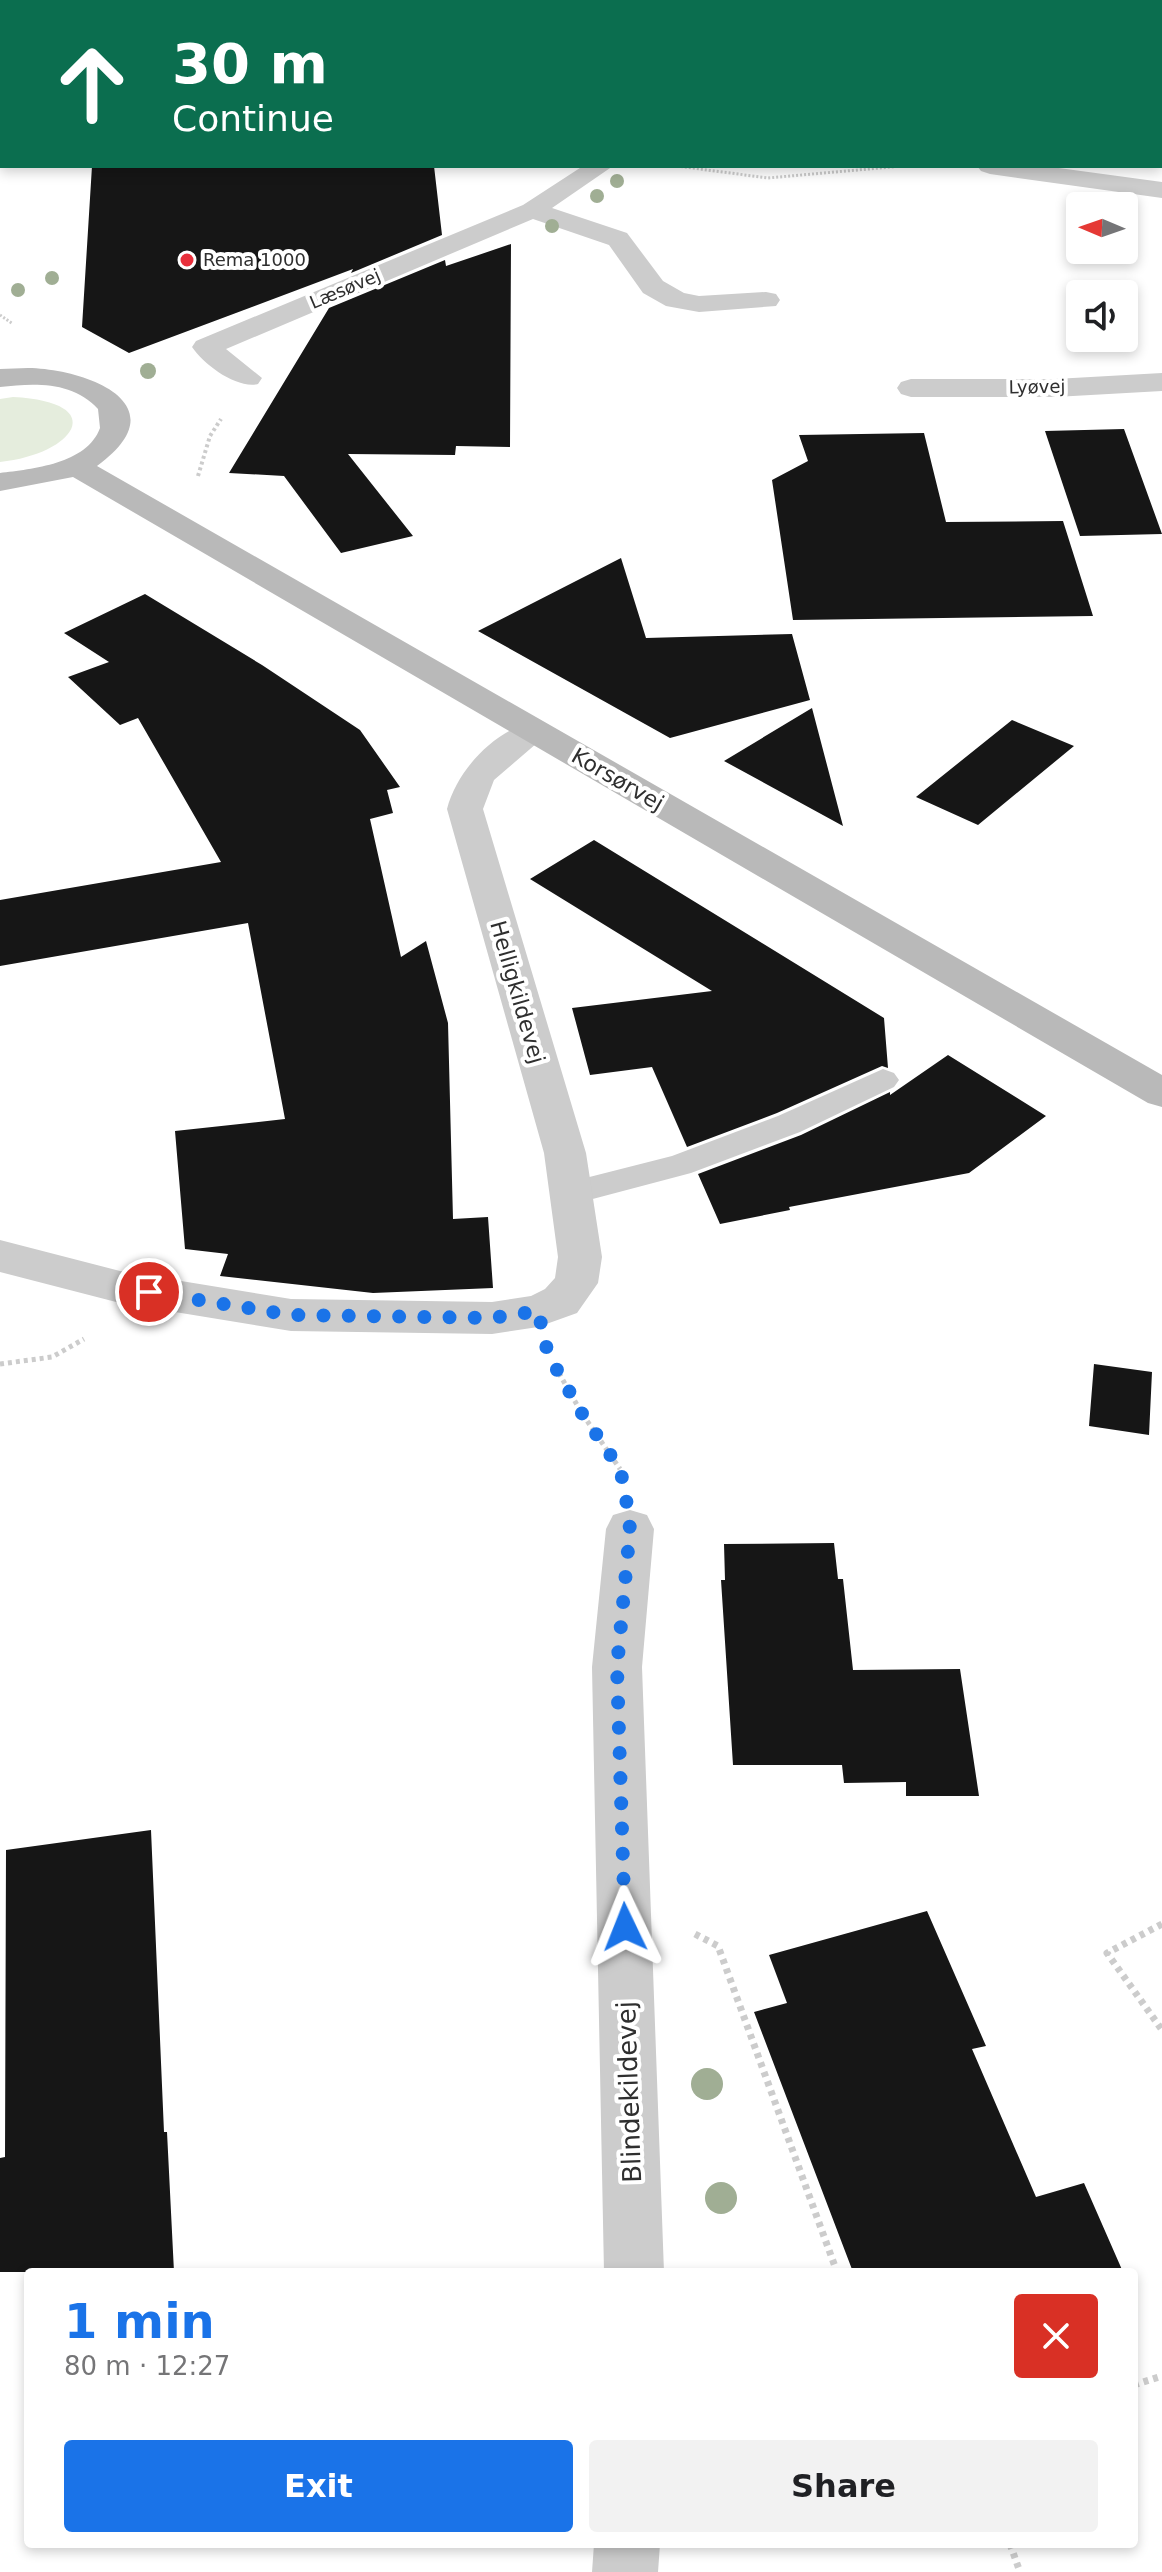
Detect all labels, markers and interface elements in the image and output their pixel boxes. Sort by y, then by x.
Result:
text: 30 m [172,31,328,96]
icon: ahead [40,32,144,136]
text: Continue [172,98,334,139]
north arrow [1066,192,1138,264]
map controls [1066,192,1138,352]
place label: Rema 1000 [203,249,306,270]
marker: Rema 1000 [178,251,196,269]
street label: Læsøvej [306,264,383,313]
button: sound [1066,280,1138,352]
street label: Lyøvej [1008,376,1066,397]
street label: Korsørvej [567,743,668,816]
street label: Helligkildevej [485,918,550,1066]
pin [115,1258,183,1326]
icon: arrive [127,1270,171,1314]
position arrow [583,1885,667,1969]
street label: Blindekildevej [611,2001,647,2183]
text: 1 min [64,2293,215,2349]
button: close [1014,2294,1098,2378]
text: 80 m · 12:27 [64,2351,230,2381]
button: Exit [64,2440,573,2532]
button: Share [589,2440,1098,2532]

